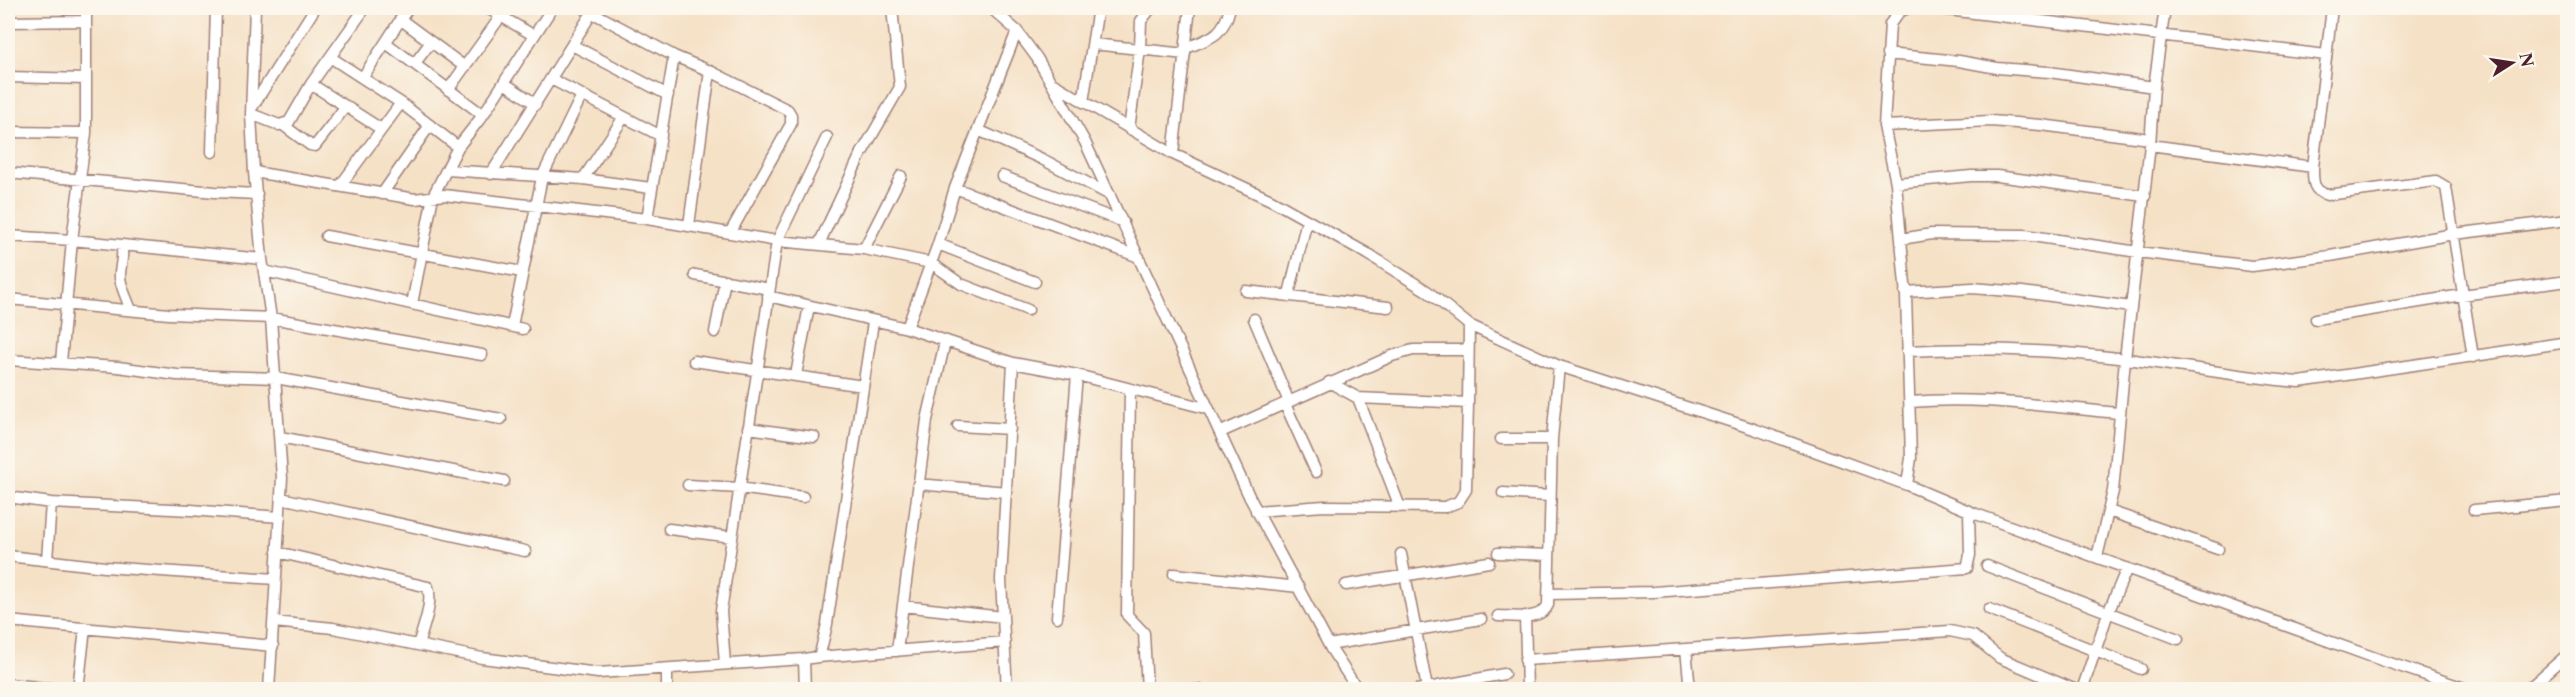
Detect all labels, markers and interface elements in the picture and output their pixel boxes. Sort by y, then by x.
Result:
north arrow [2482,33,2542,93]
text: N [2515,51,2538,69]

